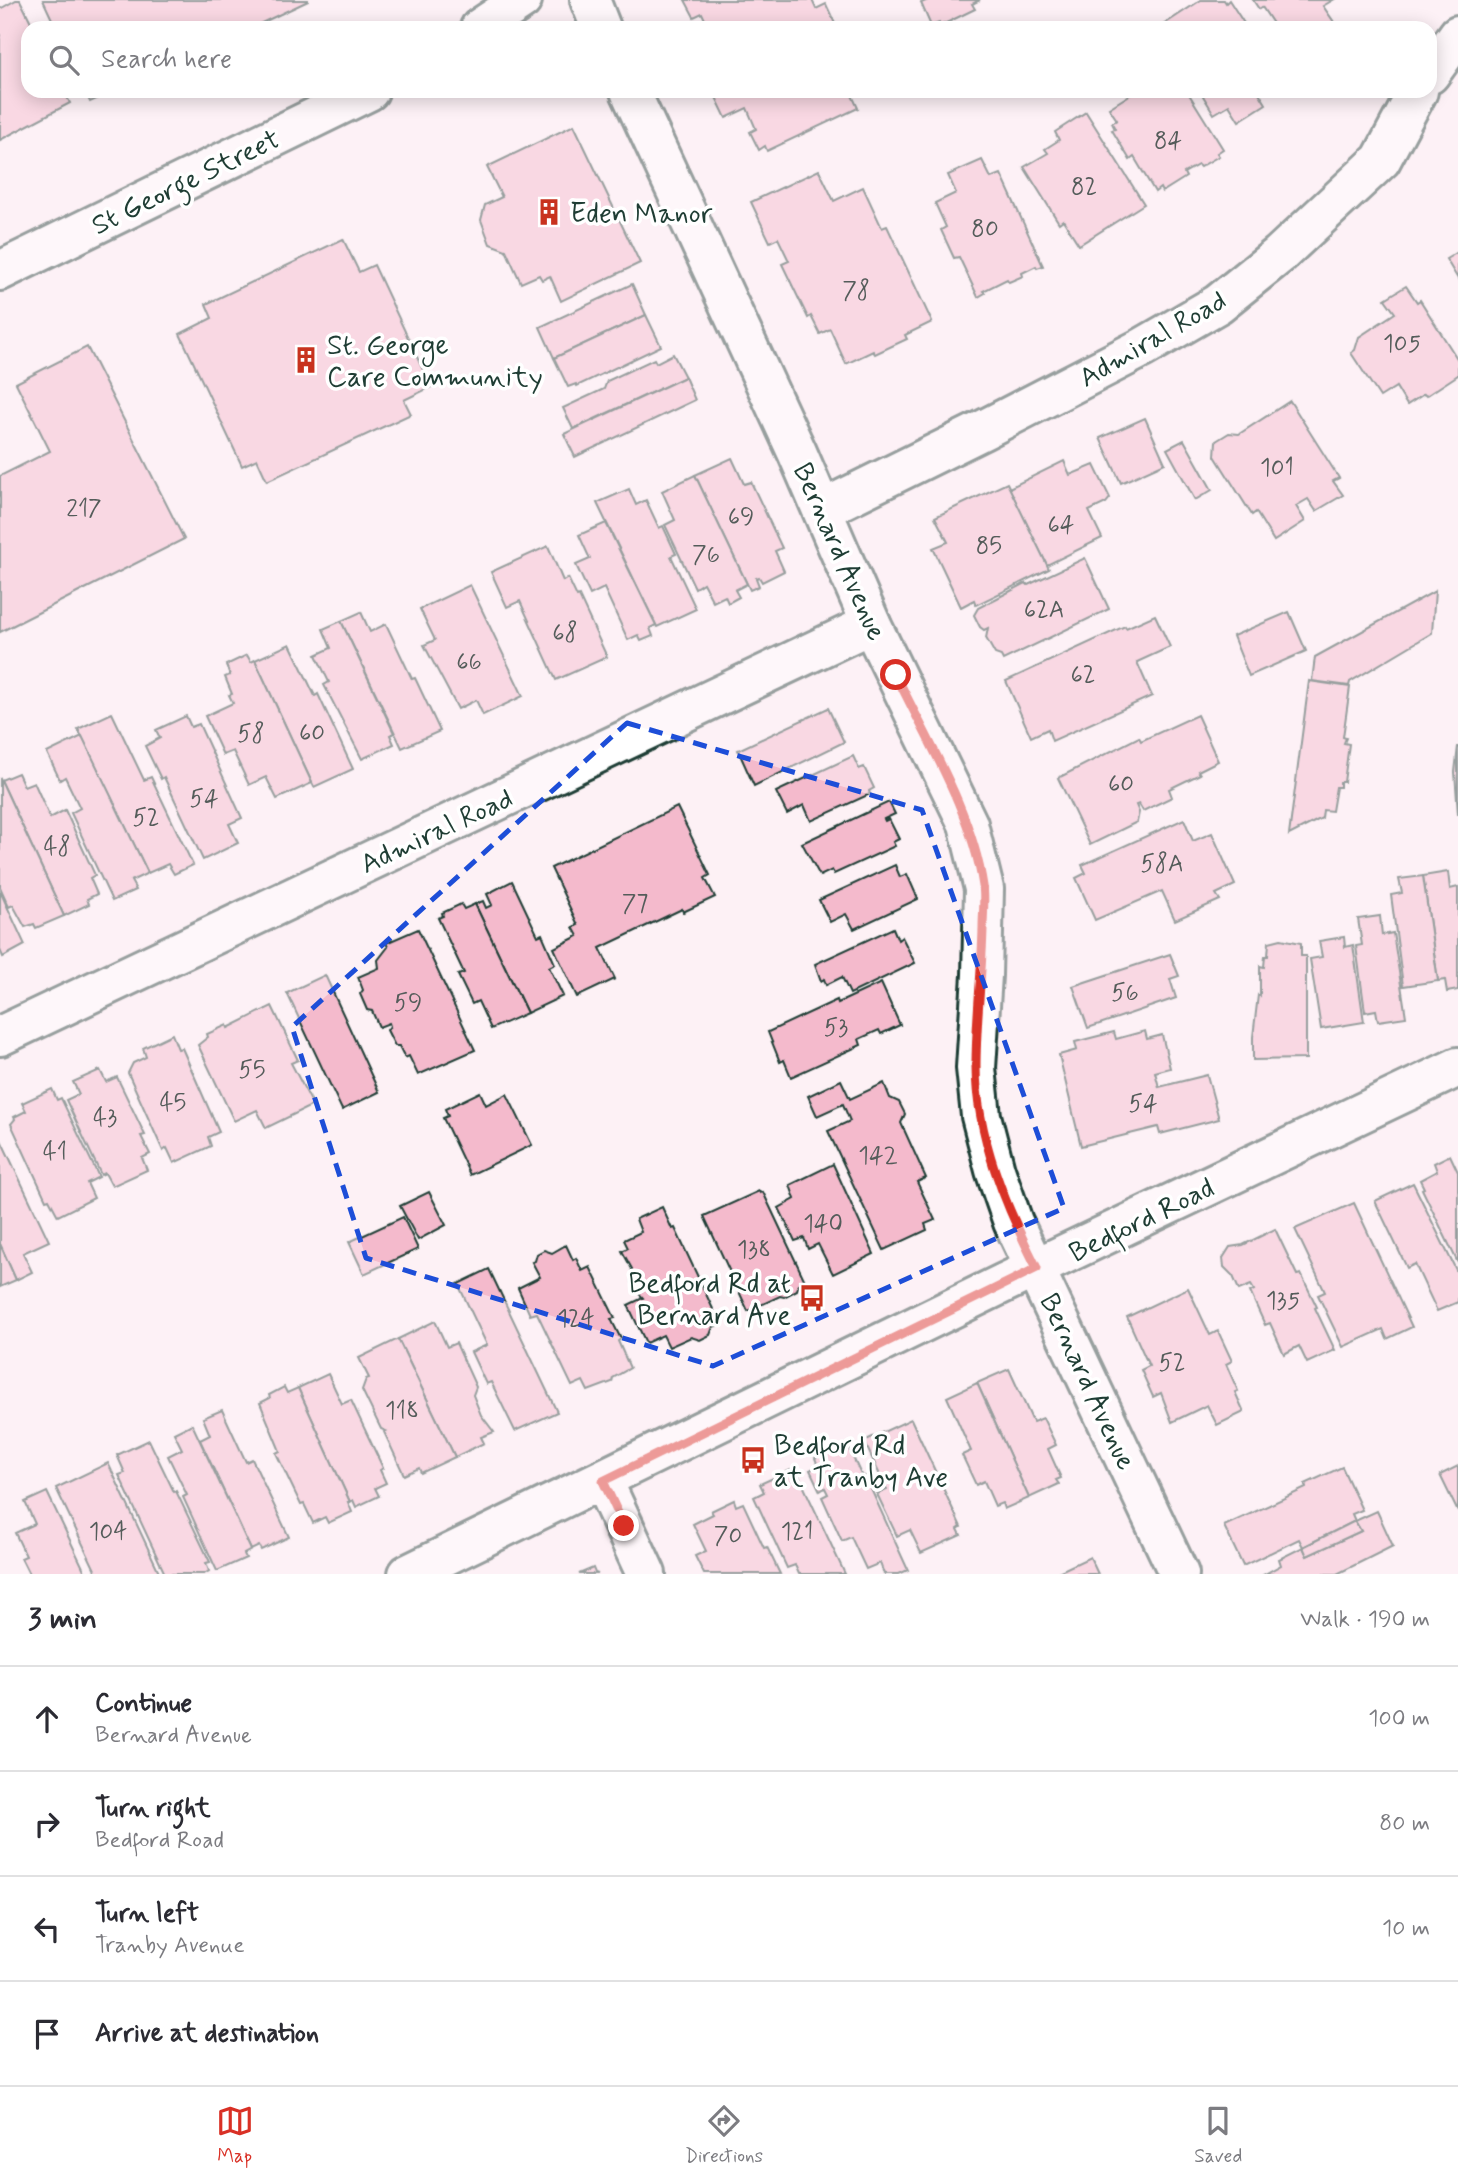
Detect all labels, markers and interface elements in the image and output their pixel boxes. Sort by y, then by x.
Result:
search box [21,21,1437,98]
icon: search [45,41,83,79]
text: Search here [101,43,232,77]
street label: St George Street [86,122,288,248]
house number: 84 [1154,126,1182,157]
house number: 82 [1071,172,1097,203]
place label: Eden Manor [570,196,713,233]
building icon: Eden Manor [534,197,564,227]
house number: 80 [971,214,999,245]
house number: 78 [842,276,870,307]
street label: Admiral Road [1073,283,1234,397]
place label: St. George Care Community [327,328,543,397]
house number: 105 [1383,329,1421,360]
building icon: St. George Care Community [291,345,321,375]
house number: 101 [1260,453,1294,484]
street label: Bernard Avenue [783,457,894,647]
house number: 217 [66,494,102,525]
house number: 69 [728,502,754,533]
house number: 64 [1048,510,1074,541]
house number: 85 [976,531,1002,562]
house number: 76 [692,540,720,571]
house number: 62A [1024,595,1064,626]
house number: 68 [552,618,578,649]
house number: 66 [456,647,482,678]
route start [880,659,911,690]
house number: 62 [1071,660,1095,691]
house number: 60 [299,718,325,749]
house number: 58 [237,719,265,750]
house number: 60 [1108,769,1134,800]
street label: Admiral Road [355,781,519,884]
house number: 54 [190,784,218,815]
house number: 52 [132,803,160,834]
house number: 48 [43,832,71,863]
house number: 58A [1140,849,1184,880]
house number: 77 [622,889,648,920]
house number: 56 [1111,978,1139,1009]
house number: 59 [394,988,422,1019]
house number: 53 [824,1013,848,1044]
house number: 55 [238,1055,266,1086]
house number: 45 [160,1088,186,1119]
house number: 54 [1129,1089,1157,1120]
house number: 43 [93,1103,117,1134]
house number: 41 [43,1137,67,1168]
house number: 142 [858,1141,898,1172]
street label: Bedford Road [1063,1170,1222,1274]
house number: 140 [803,1209,843,1240]
house number: 138 [737,1235,771,1266]
place label: Bedford Rd at Bernard Ave [628,1266,791,1335]
bus stop icon: Bedford Rd at Bernard Ave [797,1283,827,1313]
house number: 135 [1266,1286,1300,1317]
street label: Bernard Avenue [1030,1288,1144,1476]
house number: 124 [557,1304,595,1335]
house number: 52 [1158,1348,1186,1379]
house number: 118 [385,1396,419,1427]
place label: Bedford Rd at Tranby Ave [774,1428,948,1497]
bus stop icon: Bedford Rd at Tranby Ave [738,1445,768,1475]
route end [608,1510,639,1541]
house number: 104 [89,1517,127,1548]
house number: 121 [781,1517,813,1548]
house number: 70 [714,1521,742,1552]
text: 3 min [28,1600,97,1639]
text: Walk · 190 m [1300,1605,1430,1635]
text: Continue [95,1687,192,1721]
icon: ahead [28,1700,66,1738]
text: 100 m [1368,1704,1430,1734]
text: Bernard Avenue [95,1721,252,1751]
text: Turn right [95,1792,211,1826]
icon: right [28,1805,66,1843]
text: 80 m [1379,1809,1430,1839]
text: Bedford Road [95,1826,224,1856]
text: Turn left [95,1897,199,1931]
icon: left [28,1910,66,1948]
text: 10 m [1382,1914,1430,1944]
text: Tranby Avenue [95,1931,245,1961]
icon: arrive [28,2015,66,2053]
text: Arrive at destination [95,2017,319,2051]
tab: Map [216,2102,254,2169]
tab: Directions [685,2102,763,2169]
tab: Saved [1194,2102,1242,2169]

